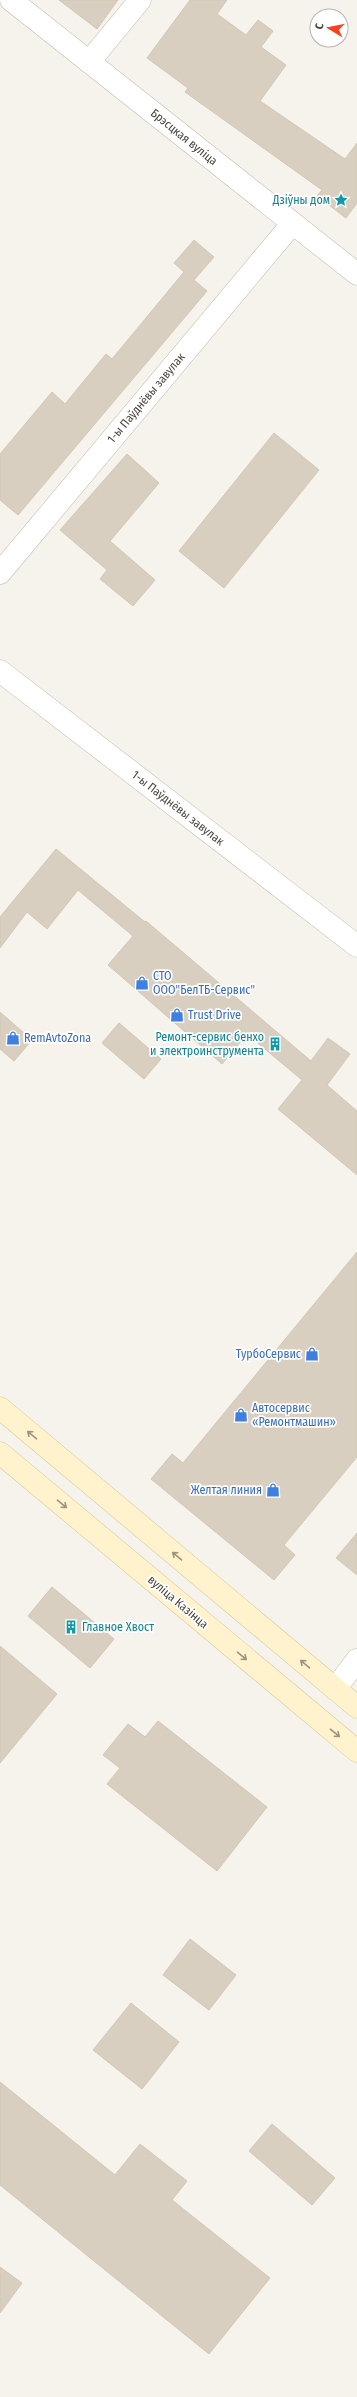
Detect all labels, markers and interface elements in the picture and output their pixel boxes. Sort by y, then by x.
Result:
north arrow [309,8,349,48]
text: С [313,22,327,30]
street label: Брэсцкая вуліца [148,106,220,168]
place icon: Дзіўны дом [333,192,349,208]
place label: Дзіўны дом [272,193,330,207]
street label: 1-ы Паўднёвы завулак [104,350,188,446]
street label: 1-ы Паўднёвы завулак [129,768,227,849]
place label: СТО ООО"БелТБ-Сервис" [153,969,255,997]
shop icon: СТО ООО"БелТБ-Сервис" [134,975,150,991]
shop icon: Trust Drive [169,1007,185,1023]
place label: Trust Drive [188,1008,241,1022]
shop icon: RemAvtoZona [5,1030,21,1046]
place label: Ремонт-сервис бенхо и электроинструмента [150,1030,264,1058]
place label: RemAvtoZona [24,1031,91,1045]
building icon: Ремонт-сервис бенхо и электроинструмента [267,1036,283,1052]
shop icon: ТурбоСервис [304,1346,320,1362]
place label: ТурбоСервис [236,1347,301,1361]
place label: Автосервис «Ремонтмашин» [252,1401,336,1429]
shop icon: Автосервис «Ремонтмашин» [233,1407,249,1423]
one-way arrow [27,1431,37,1440]
shop icon: Желтая линия [265,1482,281,1498]
place label: Желтая линия [191,1483,262,1497]
one-way arrow [57,1500,68,1509]
one-way arrow [171,1552,182,1561]
street label: вуліца Казінца [145,1573,211,1631]
building icon: Главное Хвост [63,1619,79,1635]
place label: Главное Хвост [82,1620,154,1634]
one-way arrow [237,1651,248,1660]
one-way arrow [300,1659,310,1668]
one-way arrow [329,1729,340,1738]

